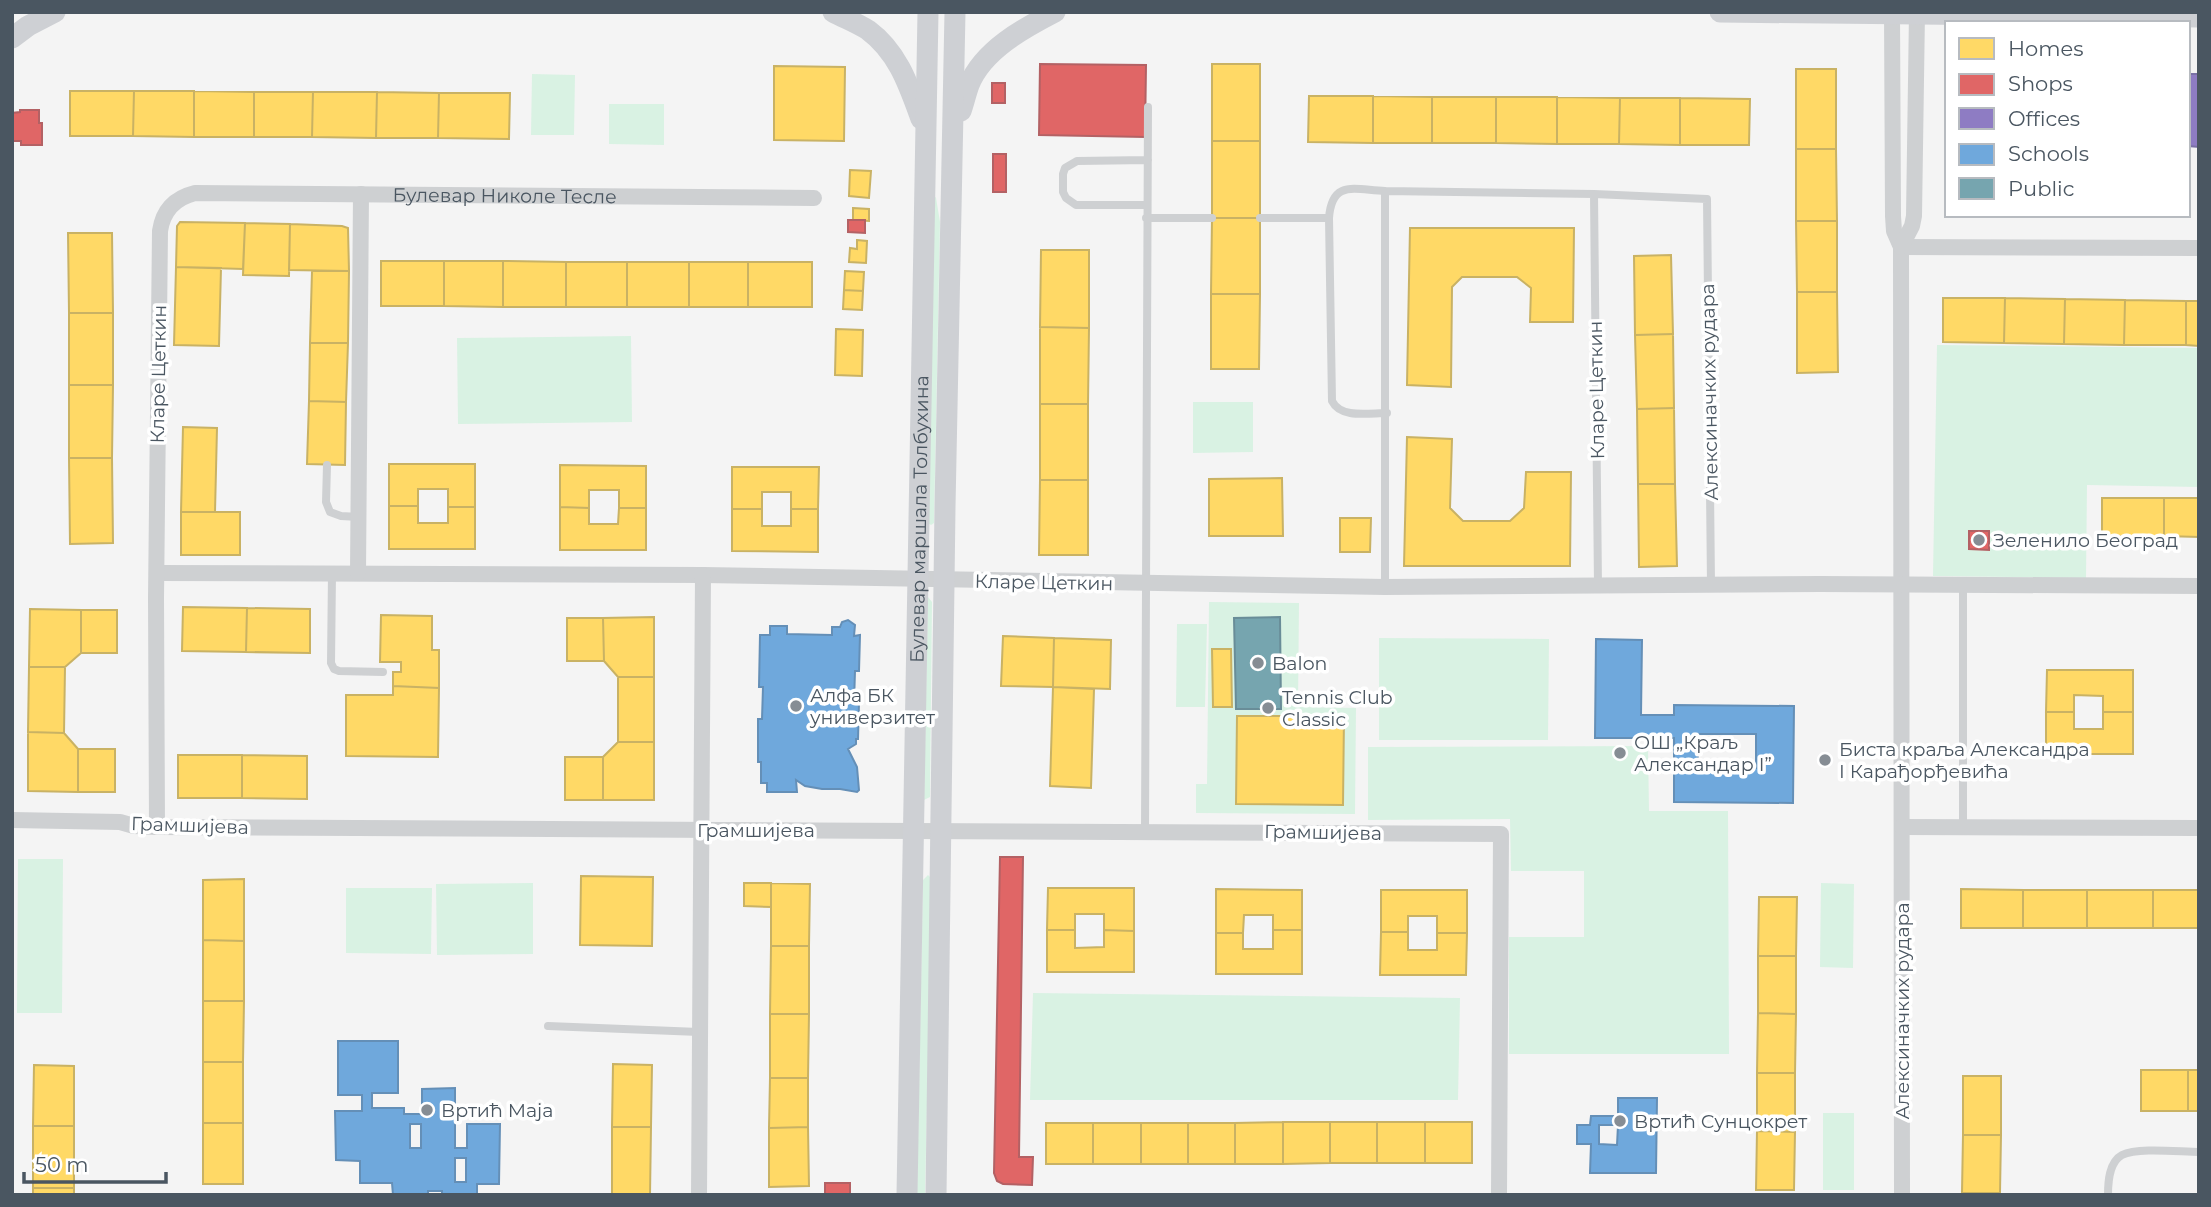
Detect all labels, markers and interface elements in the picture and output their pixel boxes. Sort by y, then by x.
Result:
legend [1945,21,2190,217]
text: Homes [2008,36,2083,61]
text: Shops [2008,71,2073,96]
text: Offices [2008,106,2080,131]
text: Schools [2008,141,2089,166]
text: Public [2008,176,2075,201]
street label: Булевар Николе Тесле [392,184,617,208]
street label: Алексиначких рудара [1696,283,1723,501]
street label: Кларе Цеткин [146,305,171,443]
street label: Кларе Цеткин [1584,321,1609,459]
street label: Булевар маршала Толбухина [905,375,934,663]
place label: Зеленило Београд [1993,529,2178,552]
marker: Зеленило Београд [1971,532,1987,548]
street label: Кларе Цеткин [975,570,1113,595]
place label: Balon [1272,652,1327,675]
marker: Balon [1250,655,1266,671]
place label: Алфа БК универзитет [809,684,935,729]
place label: Tennis Club Classic [1282,686,1393,731]
marker: Алфа БК универзитет [788,698,804,714]
marker: Tennis Club Classic [1260,700,1276,716]
place label: ОШ „Краљ Александар I” [1634,731,1772,776]
place label: Биста краља Александра I Карађорђевића [1839,738,2090,783]
marker: ОШ „Краљ Александар I” [1612,745,1628,761]
marker: Биста краља Александра I Карађорђевића [1817,752,1833,768]
street label: Грамшијева [131,812,249,839]
street label: Грамшијева [697,819,815,842]
street label: Грамшијева [1264,820,1382,845]
street label: Алексиначких рудара [1891,902,1914,1120]
place label: Вртић Маја [441,1099,553,1122]
marker: Вртић Маја [419,1102,435,1118]
place label: Вртић Сунцокрет [1634,1110,1807,1133]
marker: Вртић Сунцокрет [1612,1113,1628,1129]
scale bar [24,1140,166,1184]
text: 50 m [35,1152,89,1177]

